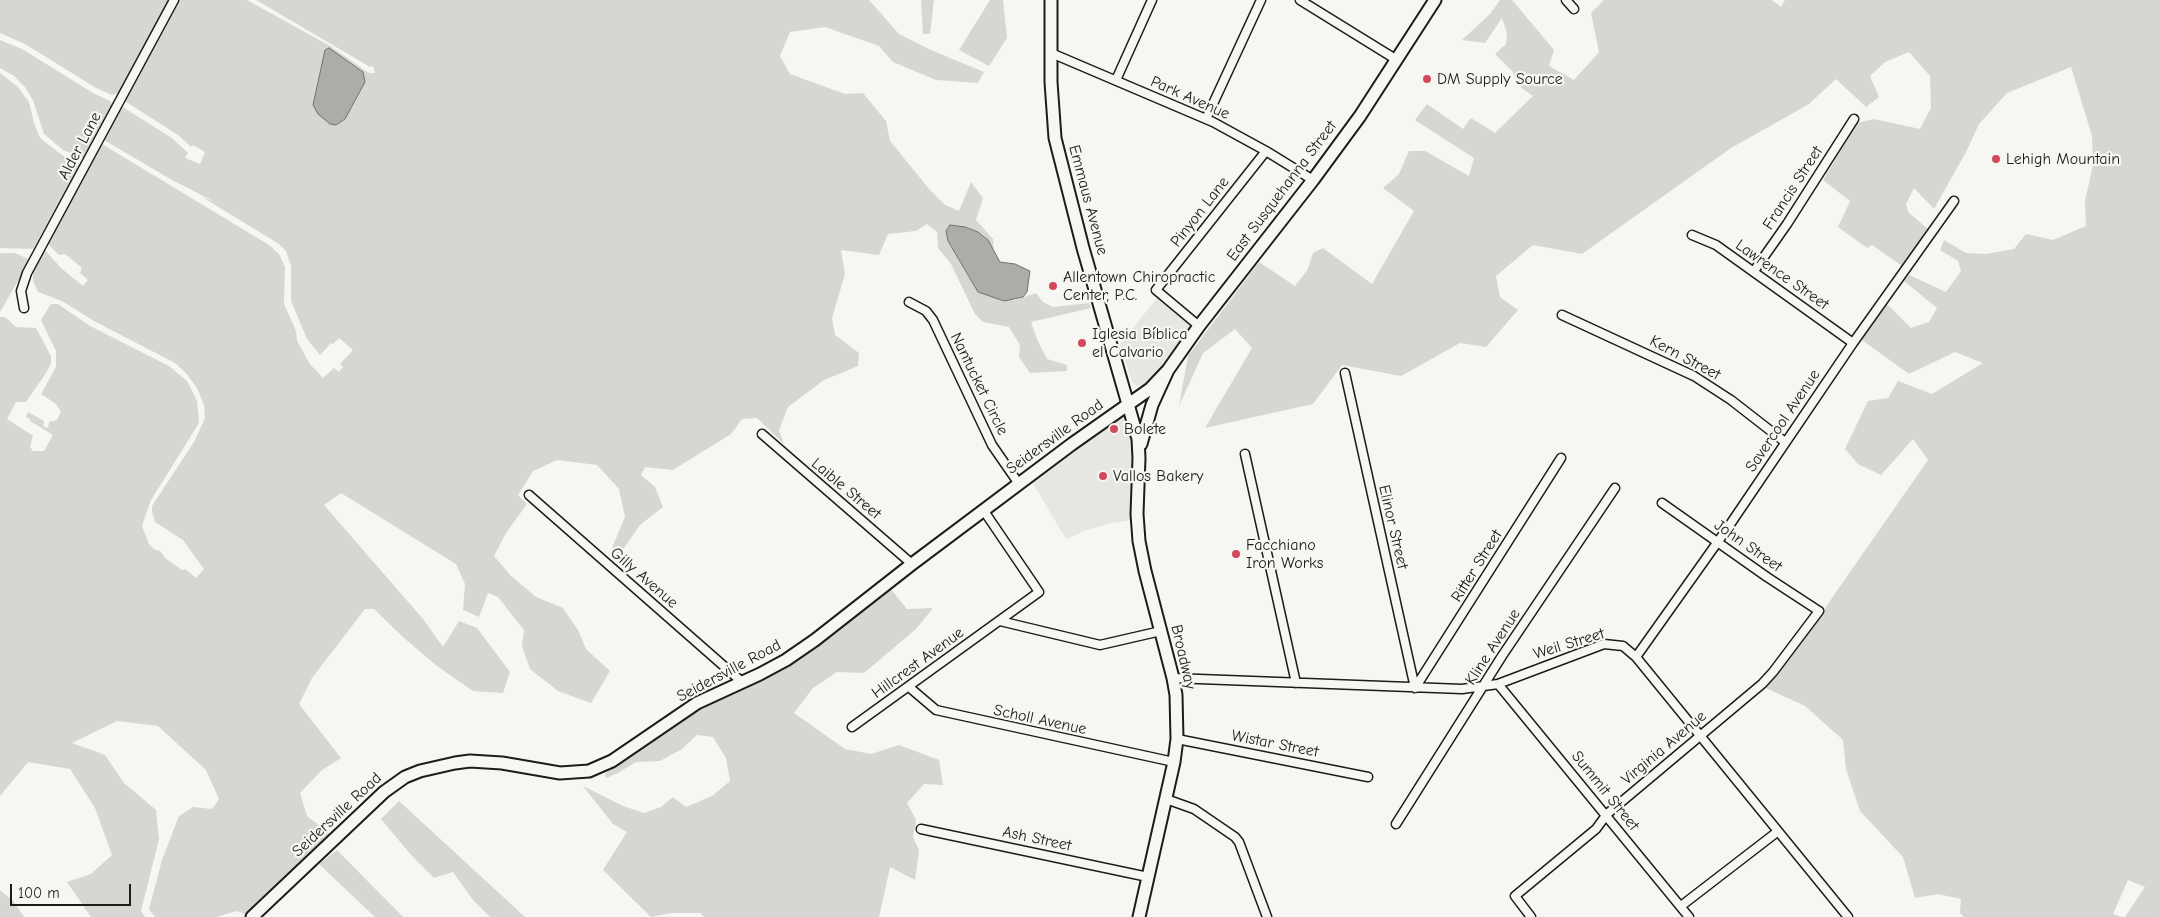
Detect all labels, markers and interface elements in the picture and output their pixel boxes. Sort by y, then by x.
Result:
place label: DM Supply Source [1437,69,1563,89]
street label: Park Avenue [1147,72,1233,124]
marker: DM Supply Source [1421,73,1433,85]
street label: Alder Lane [54,109,106,183]
street label: East Susquehanna Street [1223,117,1341,265]
street label: Emmaus Avenue [1064,143,1112,257]
street label: Francis Street [1759,143,1827,233]
place label: Lehigh Mountain [2006,149,2120,169]
marker: Lehigh Mountain [1990,153,2002,165]
street label: Pinyon Lane [1167,173,1233,251]
street label: Lawrence Street [1732,236,1832,314]
place label: Allentown Chiropractic Center, P.C. [1063,267,1215,305]
marker: Allentown Chiropractic Center, P.C. [1047,280,1059,292]
place label: Iglesia Bíblica el Calvario [1092,324,1187,362]
street label: Nantucket Circle [946,329,1012,439]
street label: Kern Street [1646,331,1724,385]
marker: Iglesia Bíblica el Calvario [1076,337,1088,349]
street label: Savercool Avenue [1742,366,1824,476]
street label: Seidersville Road [1003,395,1107,479]
place label: Bolete [1124,419,1166,439]
marker: Bolete [1108,423,1120,435]
street label: Laible Street [807,454,885,524]
place label: Vallos Bakery [1113,466,1203,486]
marker: Vallos Bakery [1097,470,1109,482]
street label: Elinor Street [1374,483,1412,571]
street label: John Street [1710,516,1786,576]
street label: Ritter Street [1447,526,1507,606]
place label: Facchiano Iron Works [1246,535,1323,573]
street label: Gilly Avenue [606,543,682,613]
marker: Facchiano Iron Works [1230,548,1242,560]
street label: Kline Avenue [1461,605,1525,689]
street label: Hillcrest Avenue [868,623,968,703]
street label: Broadway [1166,623,1200,691]
street label: Weil Street [1531,624,1607,664]
street label: Seidersville Road [674,635,784,707]
street label: Scholl Avenue [992,701,1088,739]
street label: Virginia Avenue [1618,707,1710,789]
street label: Wistar Street [1230,726,1320,762]
street label: Summit Street [1567,747,1643,835]
street label: Seidersville Road [288,769,386,861]
street label: Ash Street [1001,822,1073,856]
scale bar [12,874,134,906]
text: 100 m [18,884,60,902]

